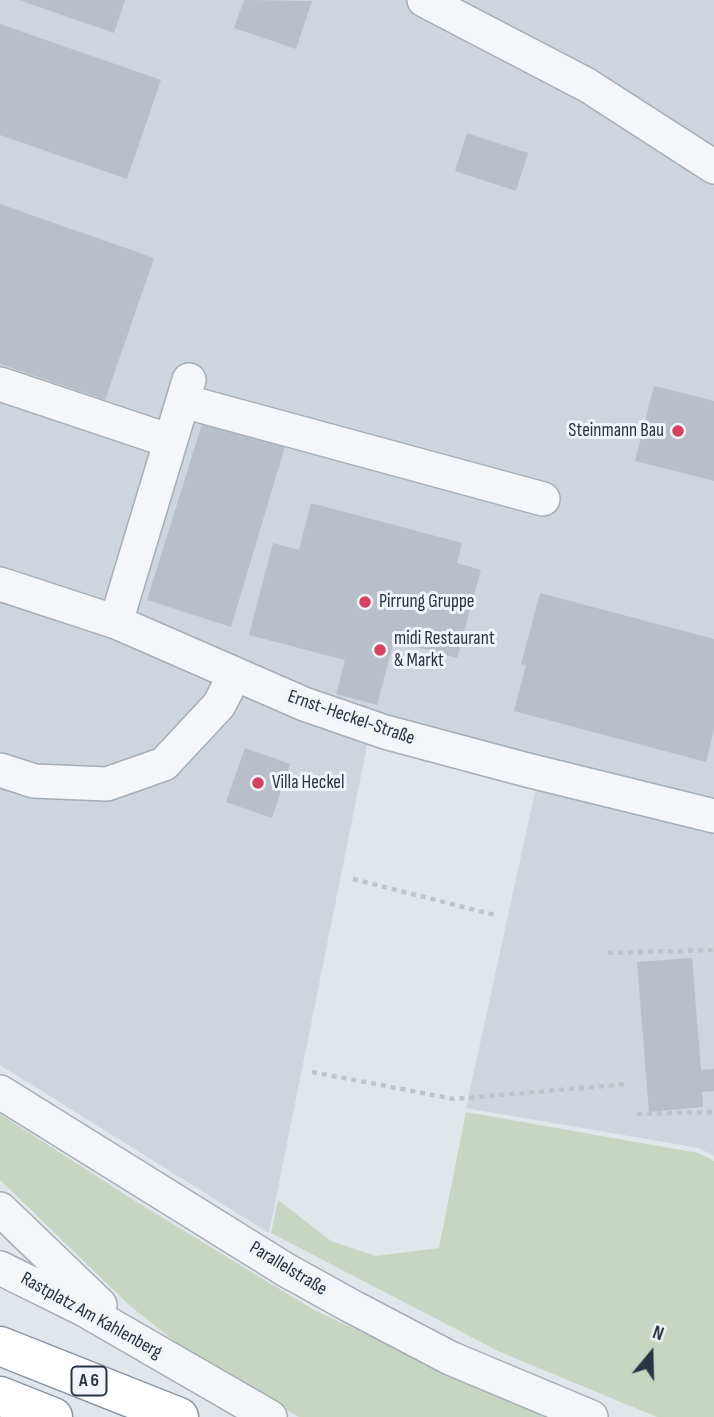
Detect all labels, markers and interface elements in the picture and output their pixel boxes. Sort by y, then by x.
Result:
place label: Steinmann Bau [568,420,664,442]
marker: Steinmann Bau [670,423,686,439]
place label: Pirrung Gruppe [379,591,474,613]
marker: Pirrung Gruppe [357,594,373,610]
place label: midi Restaurant & Markt [394,628,495,672]
marker: midi Restaurant & Markt [372,642,388,658]
street label: Ernst-Heckel-Straße [284,686,418,750]
place label: Villa Heckel [272,772,345,794]
marker: Villa Heckel [250,775,266,791]
street label: Parallelstraße [245,1237,331,1301]
street label: Rastplatz Am Kahlenberg [16,1268,166,1364]
north arrow [616,1319,686,1389]
text: N [649,1321,667,1346]
road number: A 6 [72,1366,106,1396]

